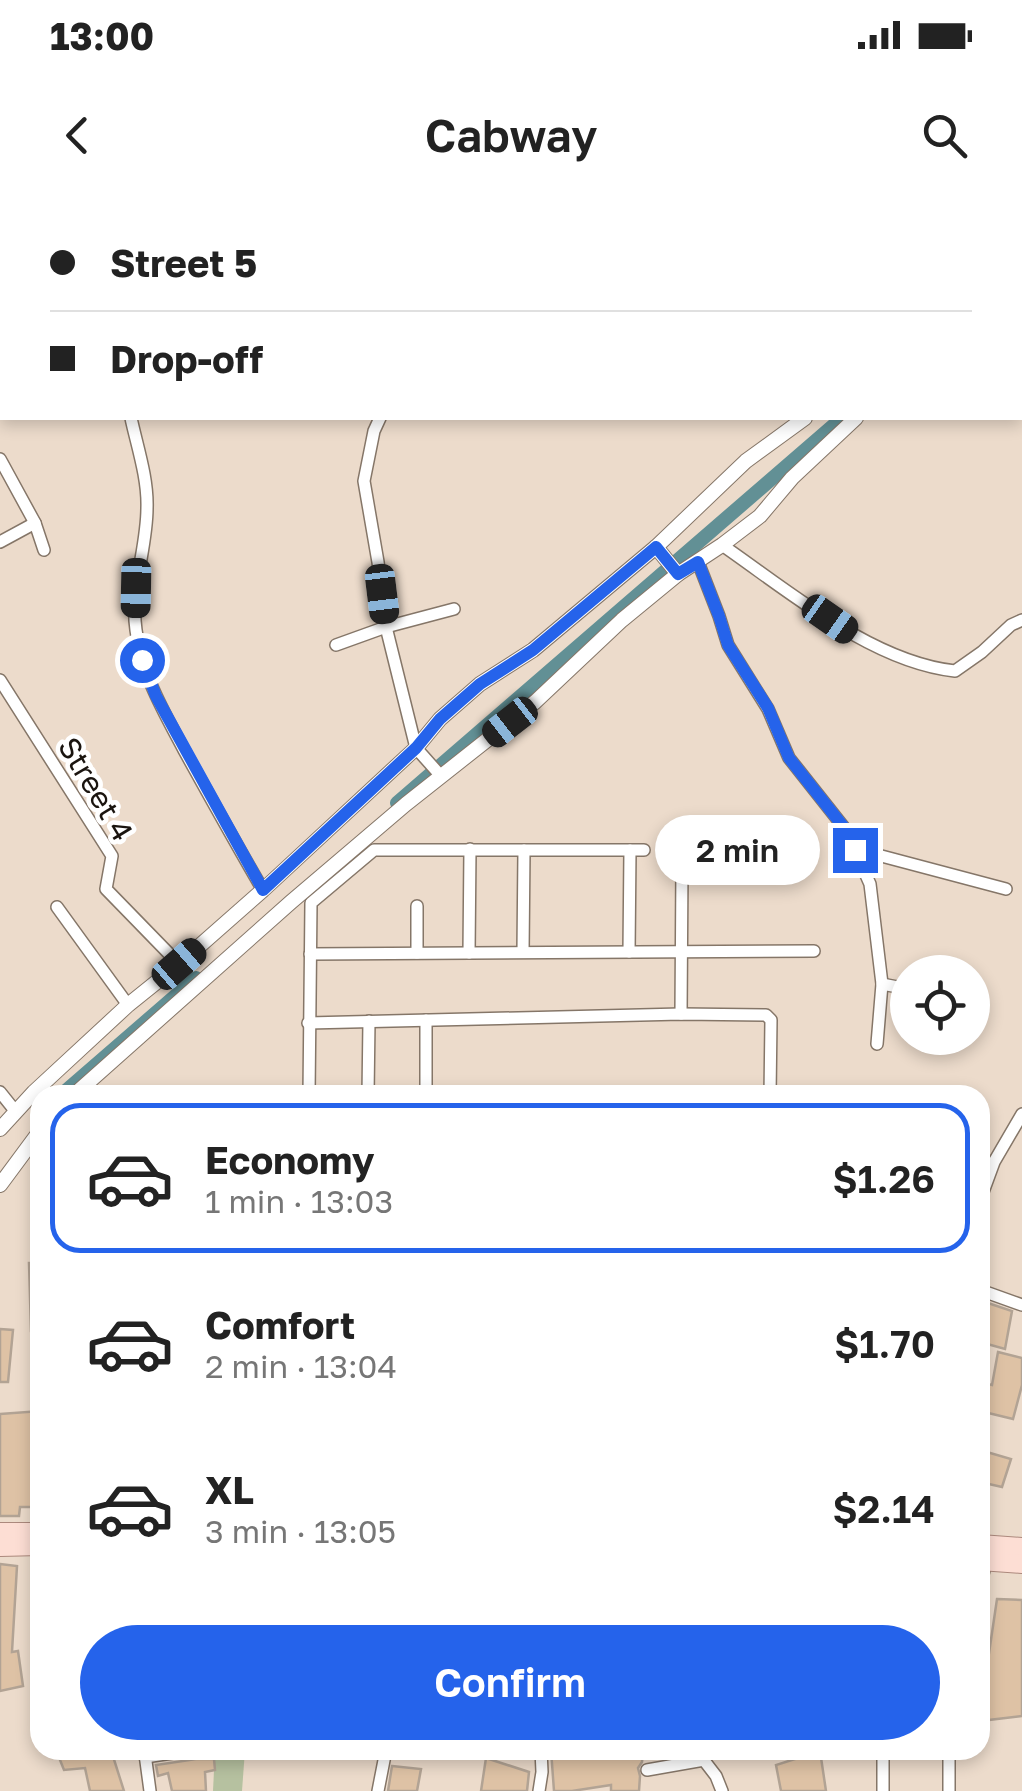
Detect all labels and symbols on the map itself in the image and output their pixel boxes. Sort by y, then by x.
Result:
car [120,558,152,618]
car [363,562,401,626]
car [797,590,863,648]
route start [120,638,165,683]
car [477,692,543,752]
street label: Street 4 [51,731,141,847]
callout: 2 min [655,815,820,885]
route end [833,828,878,873]
car [147,933,211,995]

